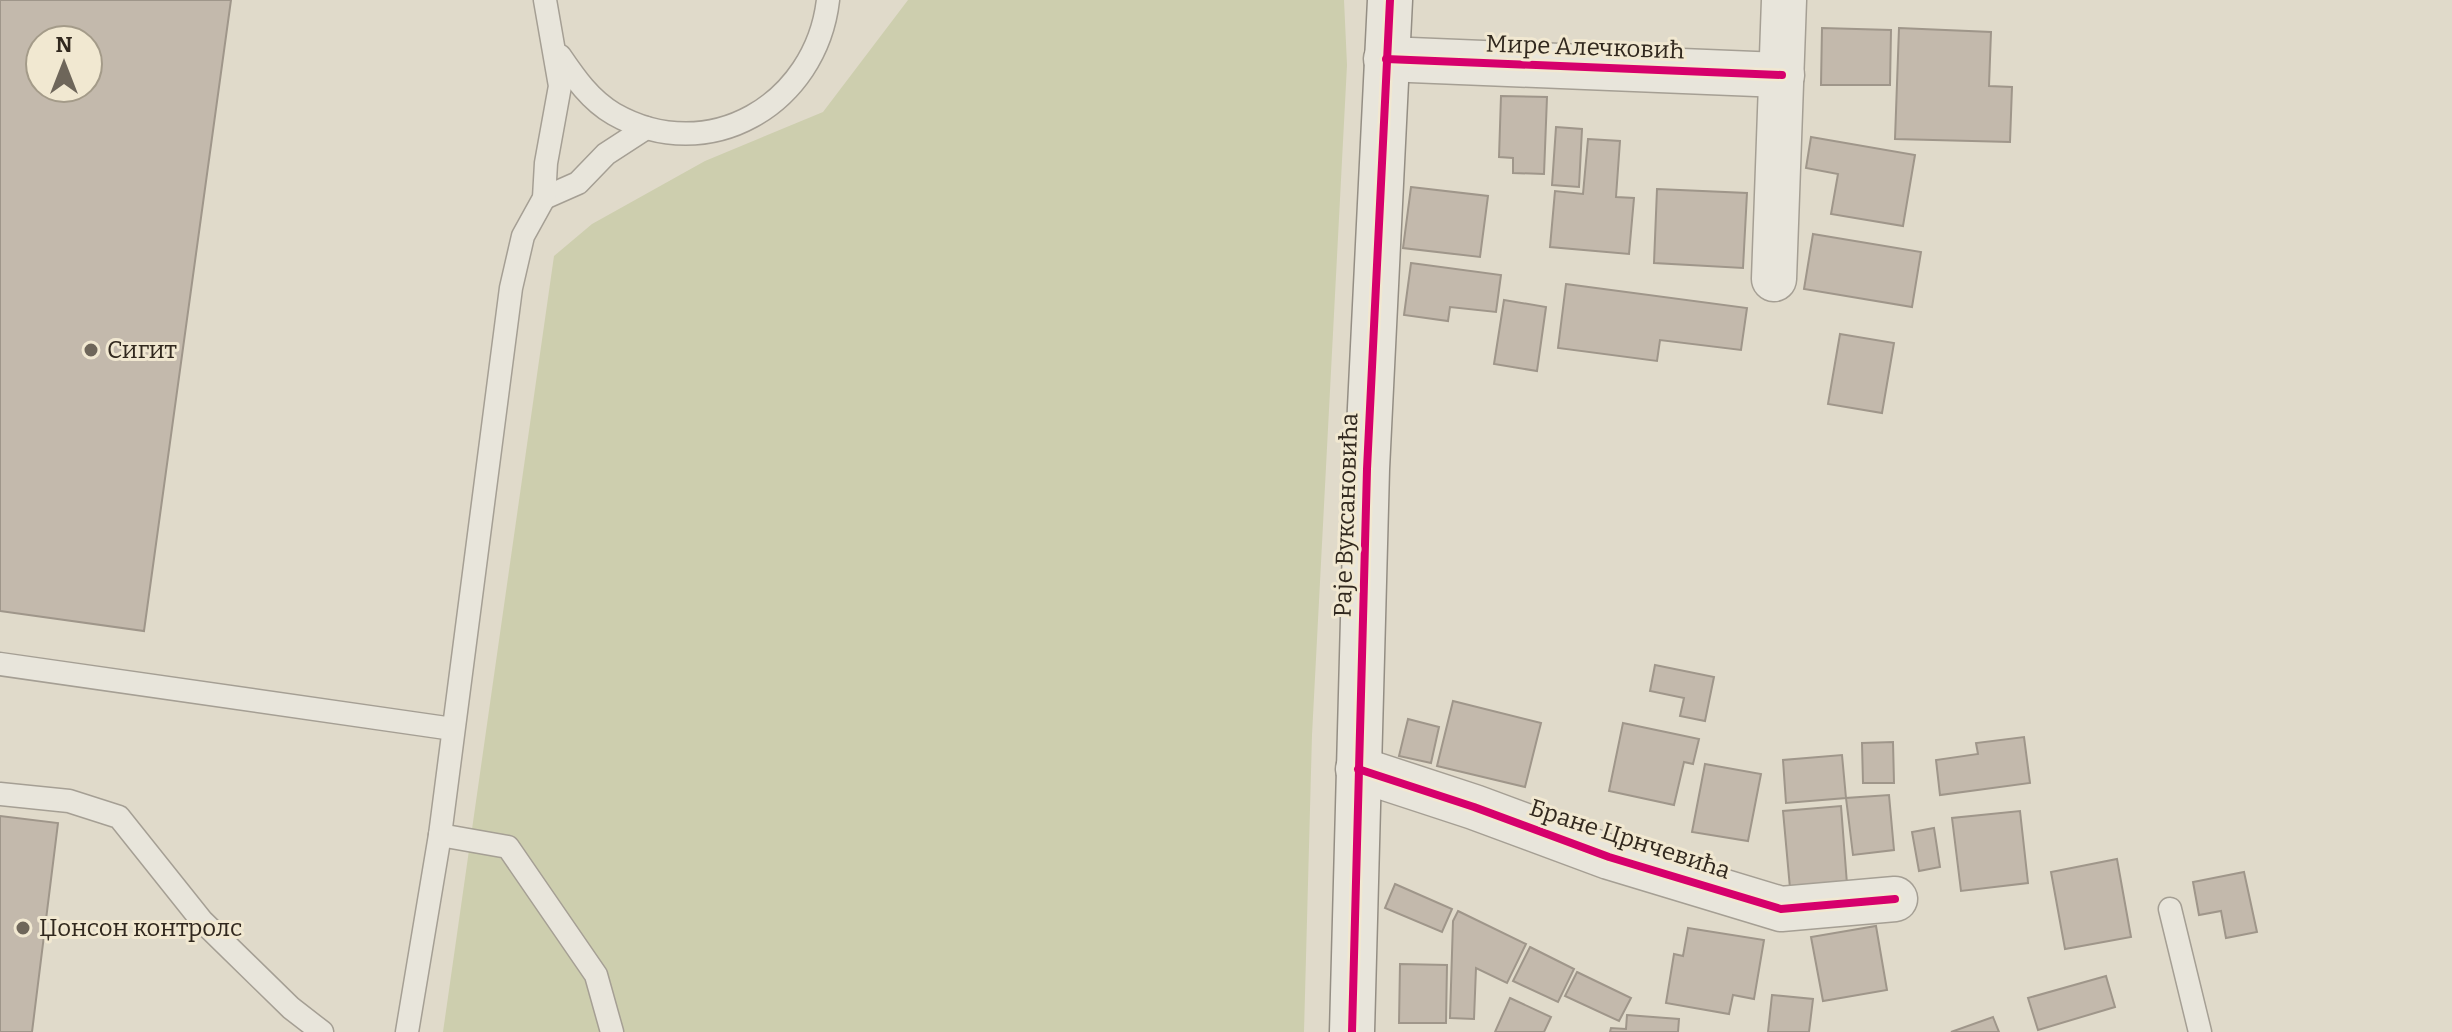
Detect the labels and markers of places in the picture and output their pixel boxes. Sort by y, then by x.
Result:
place label: Сигит [107,336,177,364]
marker: Сигит [82,341,100,359]
place label: Џонсон контролс [39,914,242,942]
marker: Џонсон контролс [14,919,32,937]

